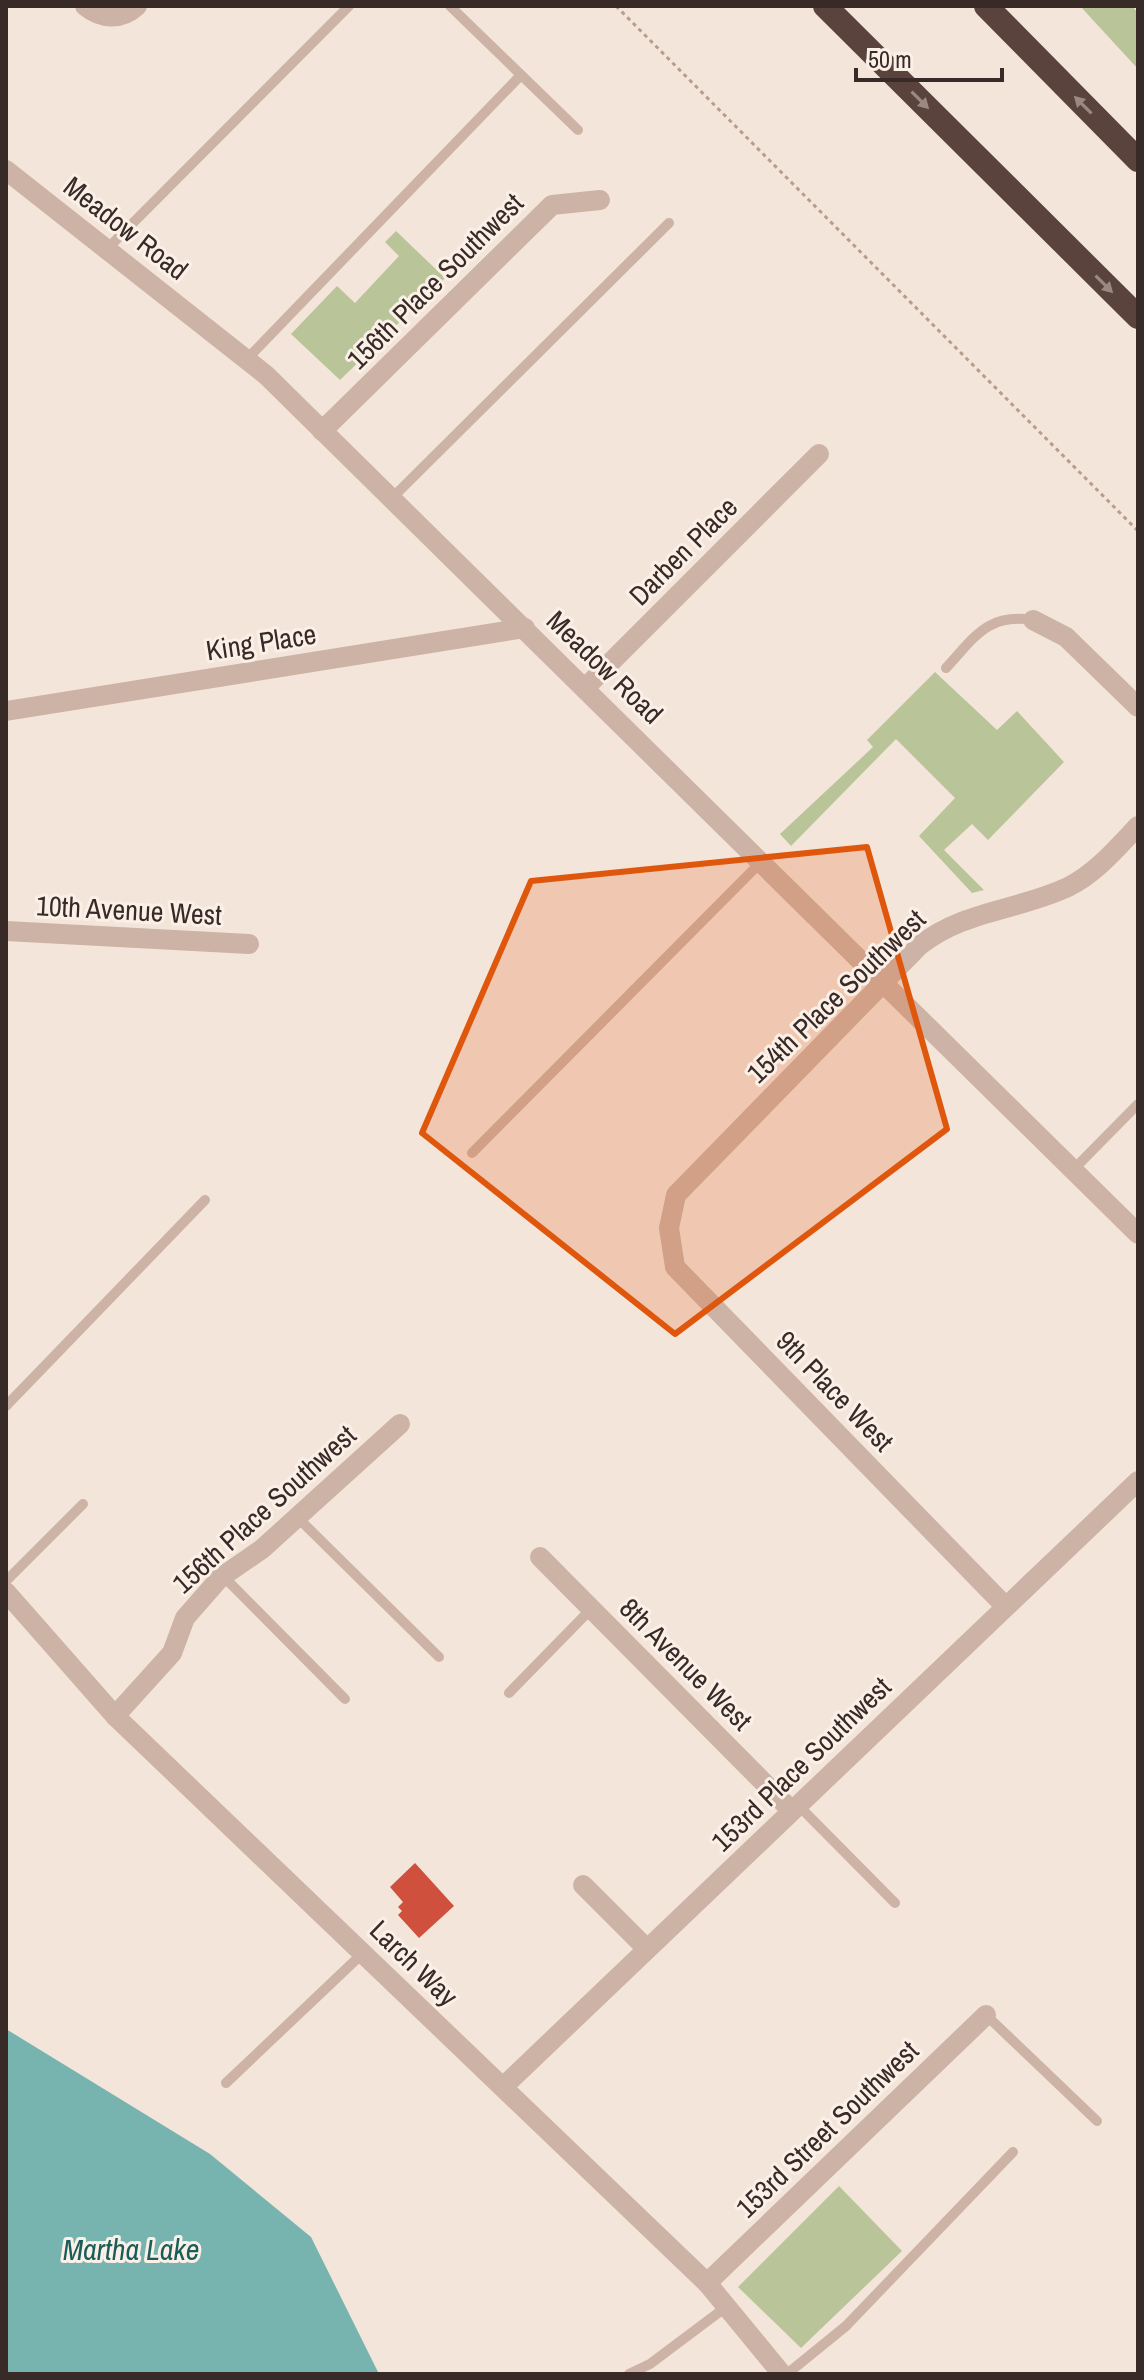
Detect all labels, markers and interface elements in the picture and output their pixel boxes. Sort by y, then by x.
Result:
scale bar [856,32,1002,82]
text: 50 m [868,43,912,75]
one-way arrow [910,91,929,109]
one-way arrow [1074,96,1093,115]
street label: Meadow Road [56,167,196,289]
street label: 156th Place Southwest [339,185,531,377]
one-way arrow [1095,274,1113,293]
street label: Darben Place [620,488,746,614]
street label: Meadow Road [539,602,671,732]
street label: King Place [203,615,319,669]
street label: 10th Avenue West [35,886,223,934]
street label: 154th Place Southwest [738,901,934,1091]
street label: 9th Place West [768,1322,902,1460]
street label: 156th Place Southwest [164,1416,364,1602]
street label: 8th Avenue West [611,1589,761,1739]
street label: 153rd Place Southwest [703,1668,899,1860]
street label: Larch Way [362,1912,467,2015]
street label: 153rd Street Southwest [727,2032,927,2226]
water label: Martha Lake [63,2229,199,2269]

